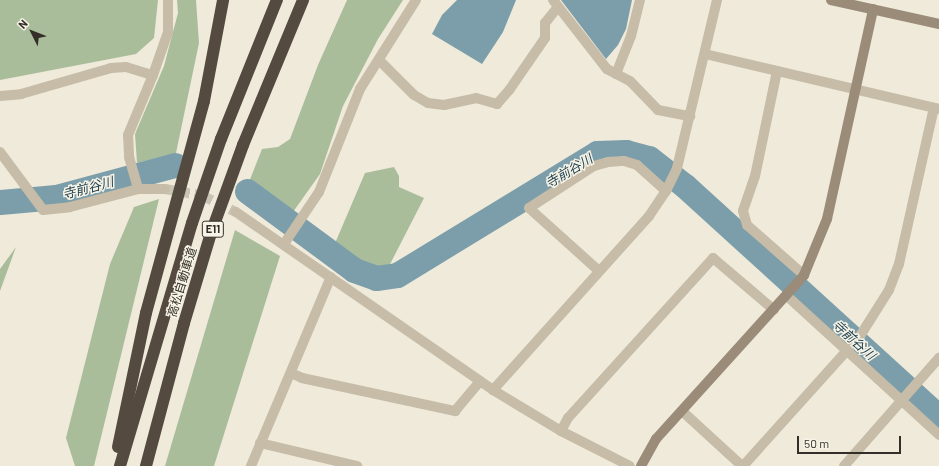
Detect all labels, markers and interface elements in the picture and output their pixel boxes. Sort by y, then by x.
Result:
north arrow [12,12,52,52]
text: N [15,17,30,31]
water label: 寺前谷川 [543,151,595,191]
water label: 寺前谷川 [61,174,115,202]
road number: E11 [201,220,225,238]
street label: 高松自動車道 [165,245,199,319]
water label: 寺前谷川 [829,317,879,363]
scale bar [799,428,903,454]
text: 50 m [804,436,829,450]

